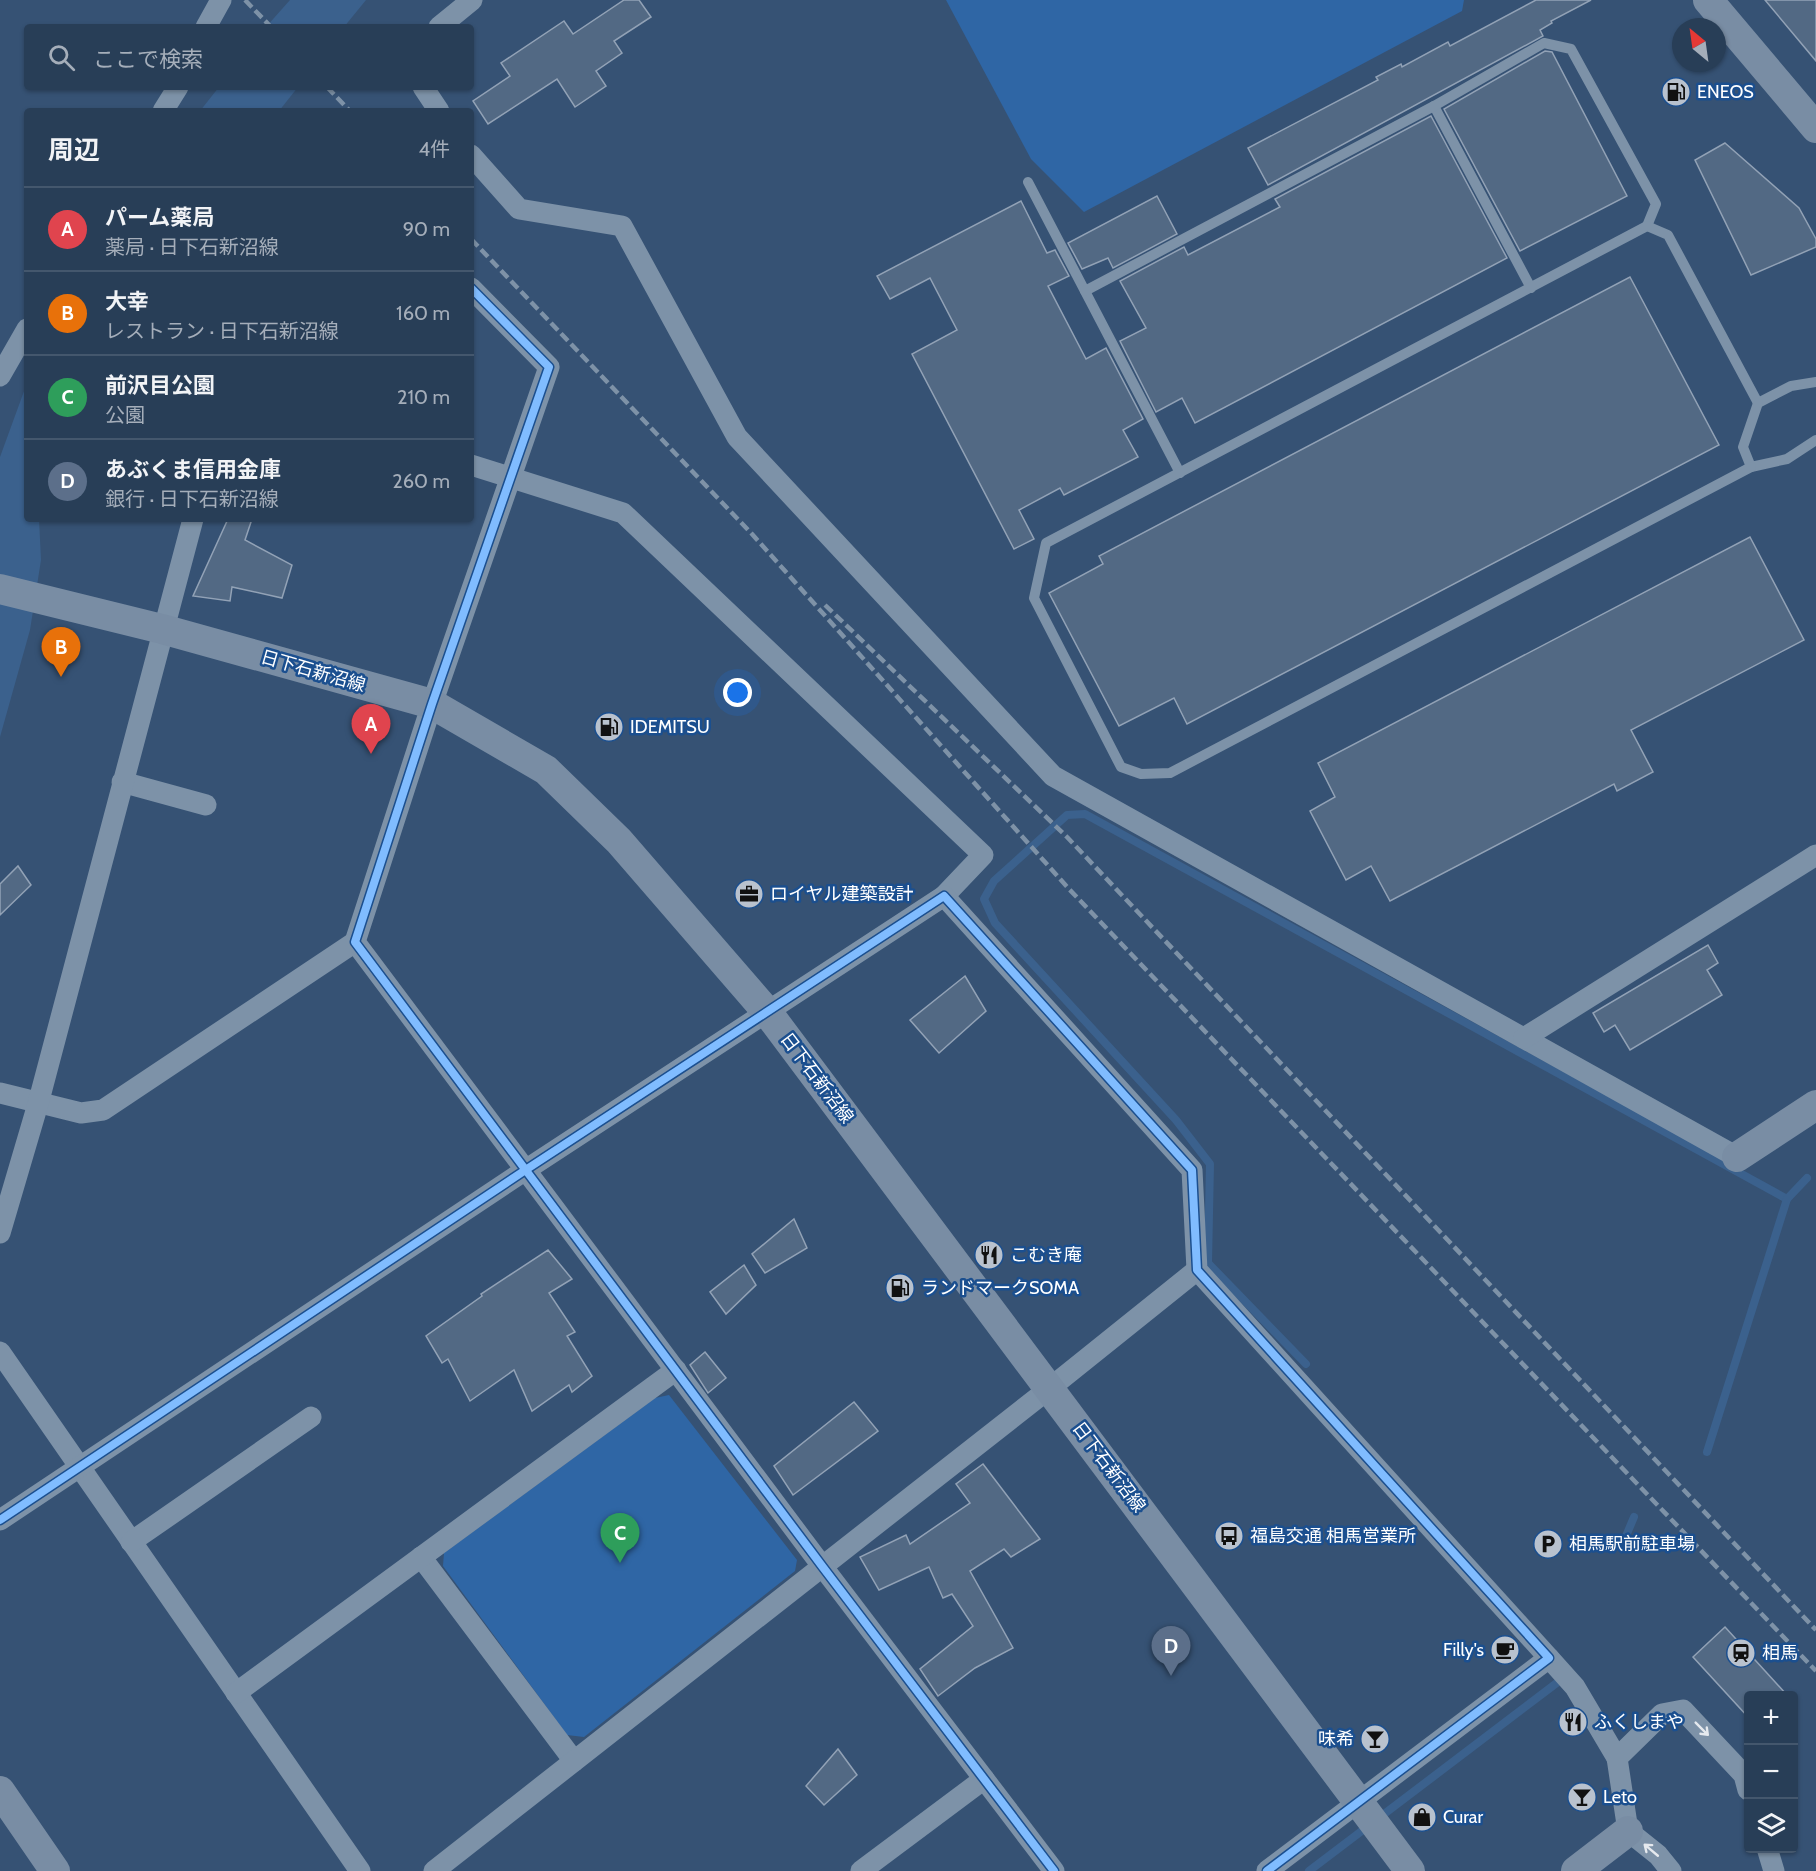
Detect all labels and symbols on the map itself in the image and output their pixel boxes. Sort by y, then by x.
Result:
north arrow [1672,18,1726,72]
fuel station icon: ENEOS [1660,76,1692,108]
place label: ENEOS [1697,81,1754,103]
pin: B [42,628,80,677]
street label: 日下石新沼線 [258,646,368,696]
your location [723,678,752,707]
pin: A [352,704,391,754]
fuel station icon: IDEMITSU [593,711,625,743]
place label: IDEMITSU [630,716,710,738]
office icon: ロイヤル建築設計 [733,878,765,910]
place label: ロイヤル建築設計 [770,883,913,905]
street label: 日下石新沼線 [776,1028,858,1128]
restaurant icon: こむき庵 [973,1239,1005,1271]
place label: こむき庵 [1010,1244,1082,1266]
fuel station icon: ランドマークSOMA [884,1272,916,1304]
place label: ランドマークSOMA [921,1277,1079,1299]
street label: 日下石新沼線 [1068,1417,1150,1517]
pin: C [600,1514,640,1563]
bus stop icon: 福島交通 相馬営業所 [1213,1520,1245,1552]
place label: 福島交通 相馬営業所 [1250,1525,1416,1547]
parking icon: 相馬駅前駐車場 [1532,1528,1564,1560]
place label: 相馬駅前駐車場 [1569,1533,1695,1555]
pin: D [1152,1626,1190,1676]
cafe icon: Filly's [1489,1634,1521,1666]
station icon: 相馬 [1725,1637,1757,1669]
place label: Filly's [1443,1639,1484,1661]
place label: 相馬 [1762,1642,1798,1664]
restaurant icon: ふくしまや [1557,1706,1589,1738]
place label: ふくしまや [1594,1711,1684,1733]
one-way arrow [1694,1722,1709,1737]
bar icon: 味希 [1359,1723,1391,1755]
place label: 味希 [1318,1728,1354,1750]
bar icon: Leto [1566,1781,1598,1813]
place label: Leto [1603,1786,1637,1808]
shop icon: Curar [1406,1801,1438,1833]
place label: Curar [1443,1806,1483,1828]
one-way arrow [1643,1843,1659,1856]

